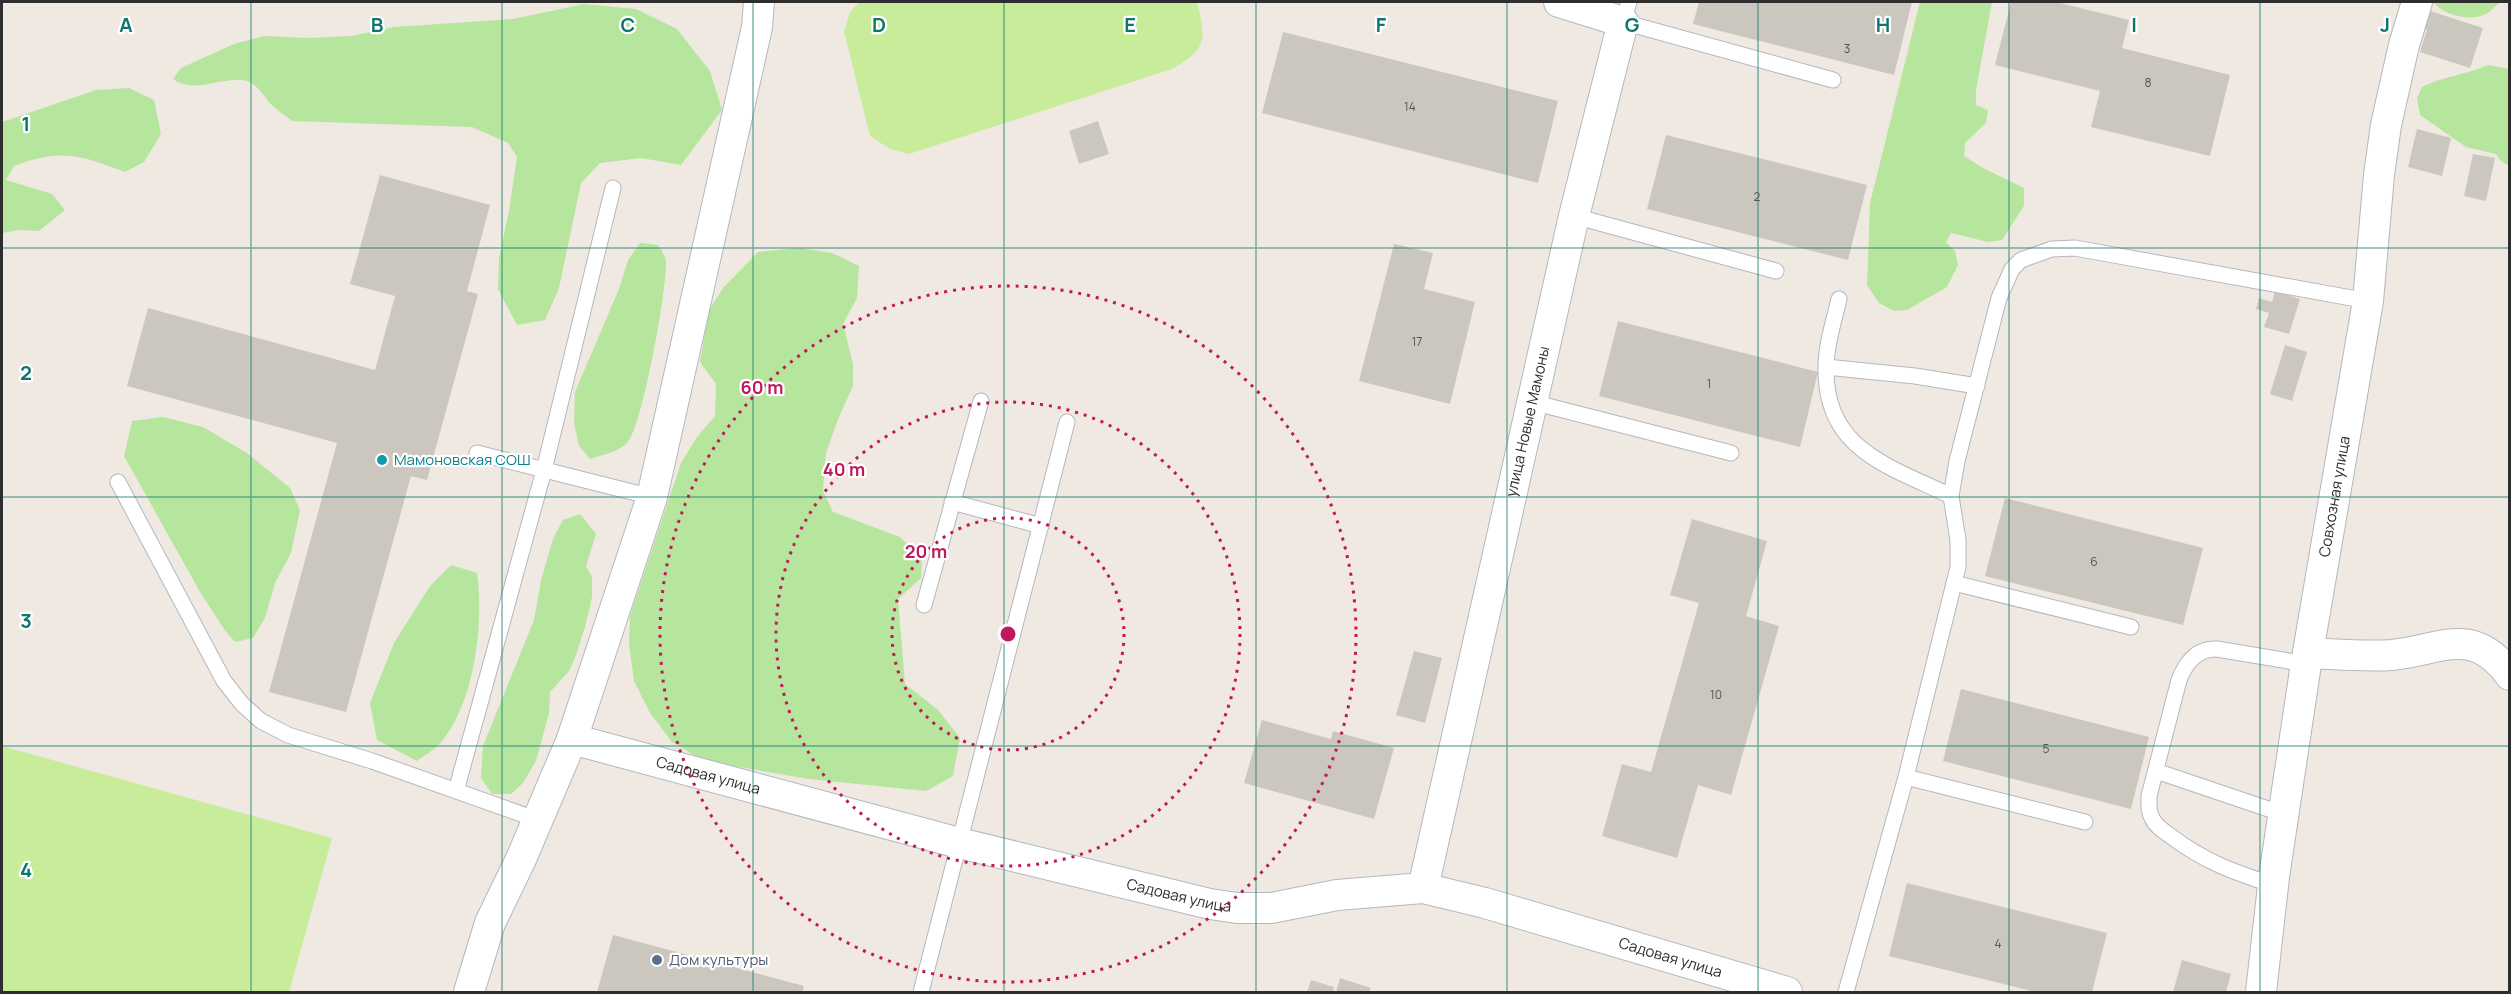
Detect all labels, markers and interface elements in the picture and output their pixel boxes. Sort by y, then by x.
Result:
text: A [119,11,133,38]
text: B [371,11,384,38]
text: C [621,11,635,38]
text: D [872,11,886,38]
text: E [1124,11,1136,38]
text: F [1376,11,1387,38]
text: G [1625,11,1640,38]
text: H [1876,11,1890,38]
text: I [2131,11,2137,38]
text: J [2380,11,2390,38]
house number: 3 [1844,40,1850,57]
house number: 8 [2145,74,2152,91]
house number: 14 [1404,98,1416,115]
text: 1 [22,110,30,137]
house number: 2 [1754,188,1761,205]
house number: 17 [1412,333,1422,350]
street label: улица Новые Мамоны [1500,344,1554,499]
text: 2 [20,359,32,386]
text: 60 m [741,375,783,399]
house number: 1 [1707,375,1711,392]
street label: Совхозная улица [2313,434,2355,559]
place label: Мамоновская СОШ [394,449,531,470]
marker: Мамоновская СОШ [375,453,389,467]
text: 40 m [823,457,865,481]
text: 20 m [905,539,947,563]
house number: 6 [2090,553,2098,570]
text: 3 [20,607,32,634]
centre of rings [998,624,1018,644]
house number: 10 [1710,686,1722,703]
house number: 5 [2043,740,2050,757]
street label: Садовая улица [654,751,763,799]
text: 4 [20,856,32,883]
street label: Садовая улица [1124,873,1233,917]
street label: Садовая улица [1616,932,1725,982]
house number: 4 [1994,935,2002,952]
place label: Дом культуры [669,949,768,970]
marker: Дом культуры [650,953,664,967]

